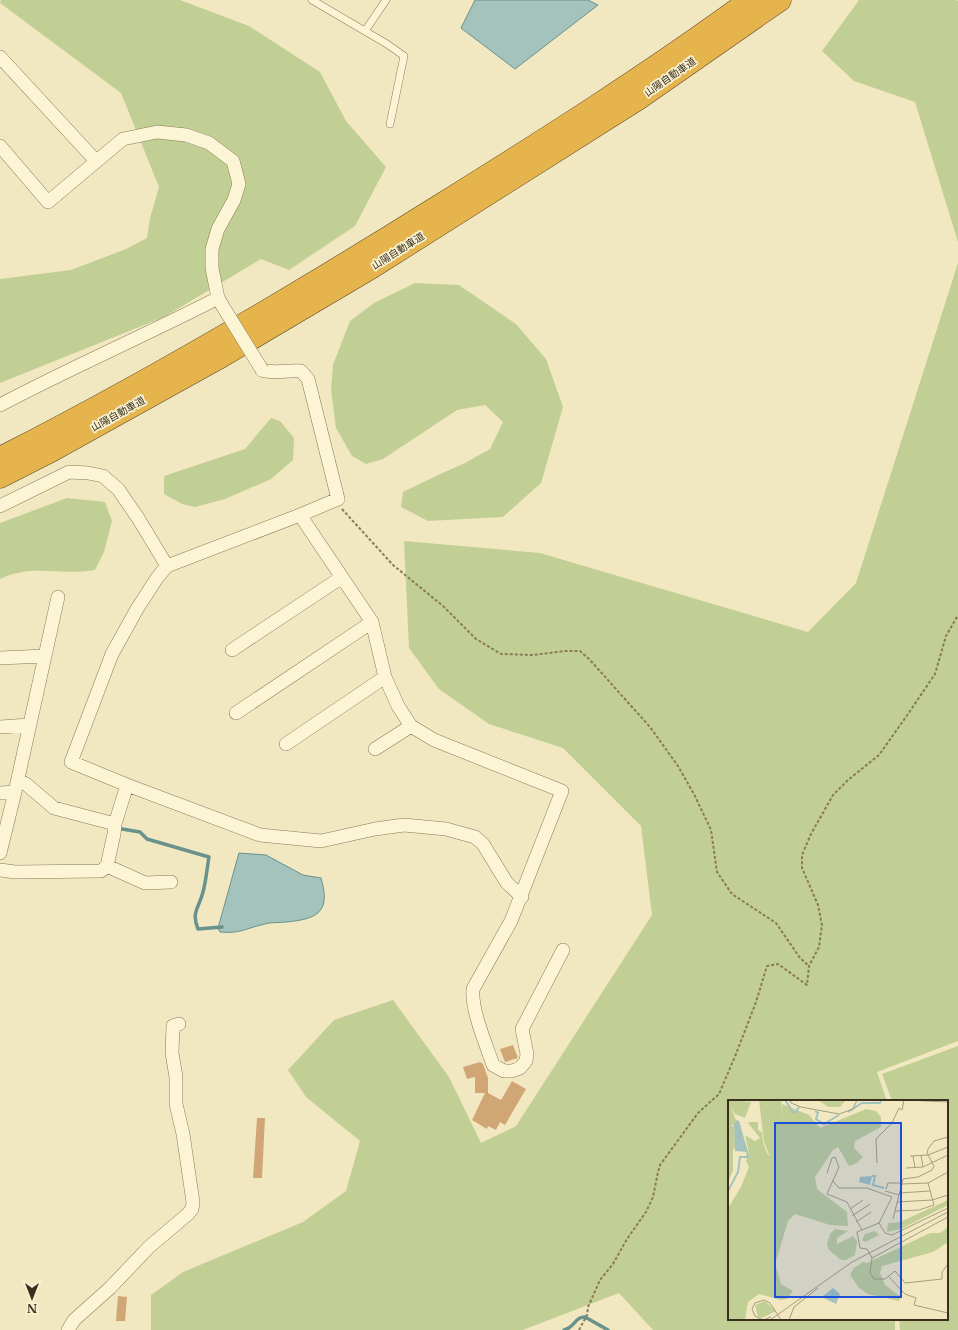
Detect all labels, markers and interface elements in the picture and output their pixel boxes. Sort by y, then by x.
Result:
street label: 山陽自動車道 [642,54,698,100]
street label: 山陽自動車道 [369,230,427,272]
street label: 山陽自動車道 [89,394,147,434]
inset map [728,1100,948,1320]
north arrow [12,1278,52,1318]
text: N [26,1301,37,1315]

